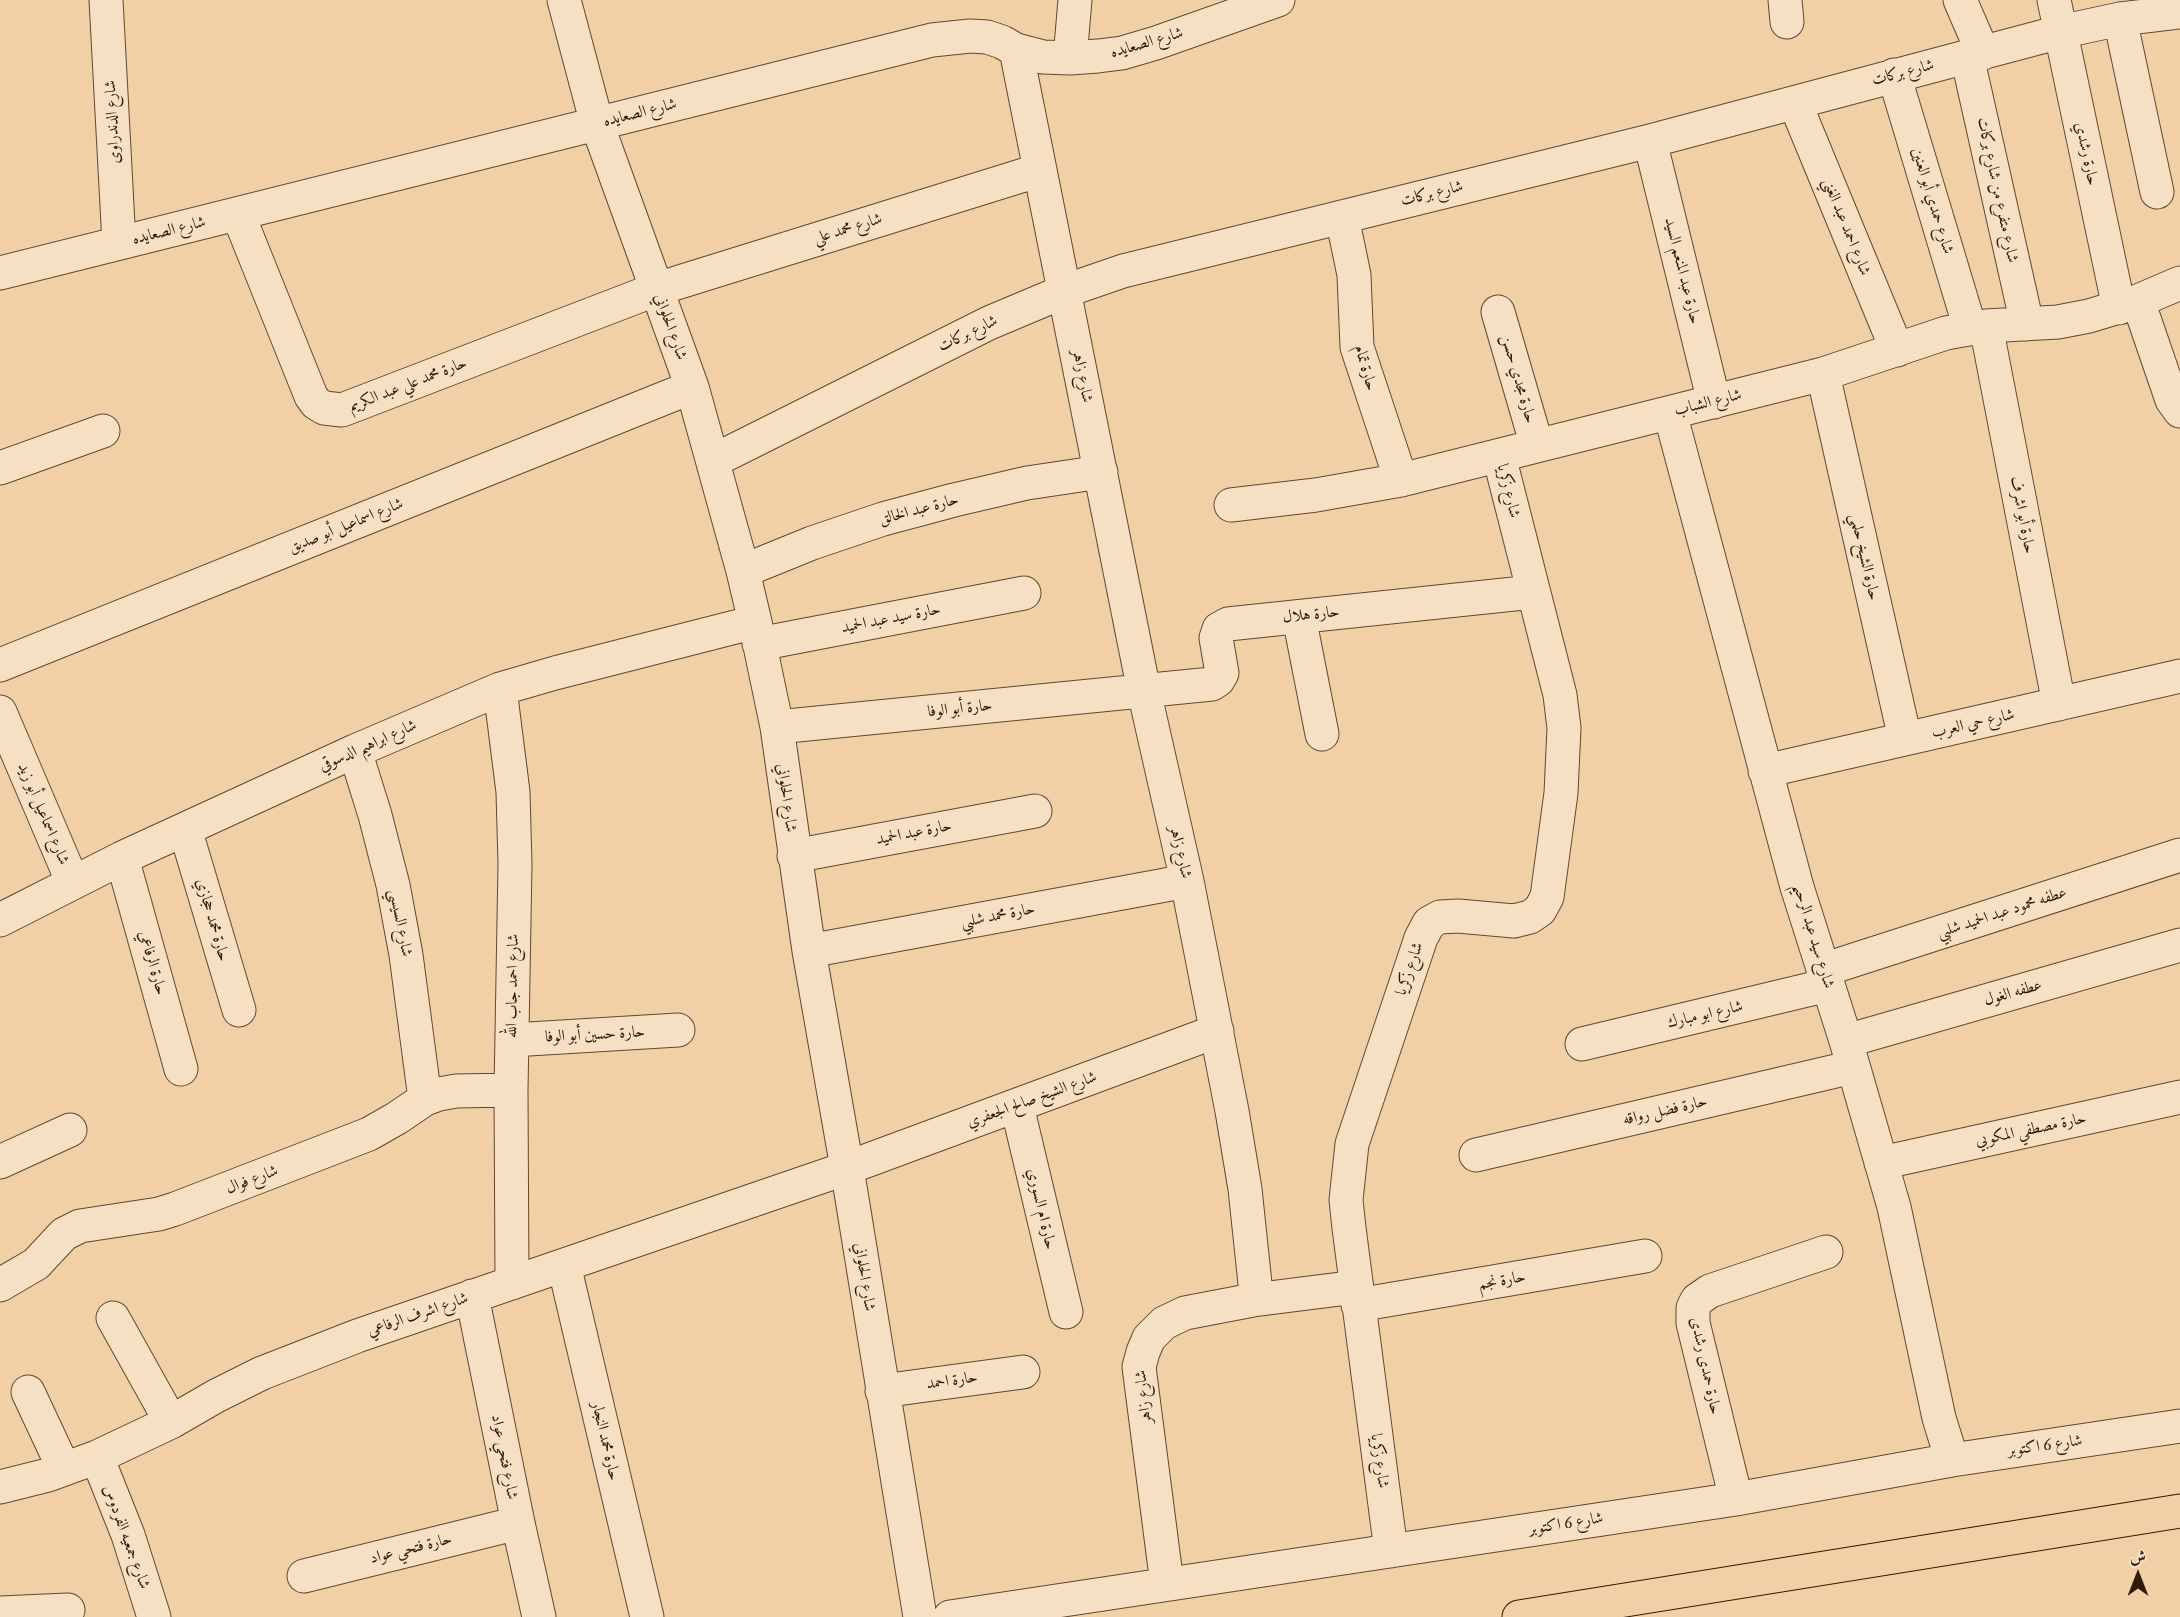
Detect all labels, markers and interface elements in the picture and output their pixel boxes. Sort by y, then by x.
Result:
street label: شارع الصعايده [1108,23,1186,63]
street label: شارع بركات [1870,55,1936,91]
street label: شارع الدندراوى [101,80,125,164]
street label: شارع الصعايده [601,95,679,131]
street label: شارع متفرع من شارع بركات [1972,116,2022,264]
street label: حارة رشدي [2070,121,2102,187]
street label: شارع حمدي أبو العنين [1907,146,1957,256]
street label: شارع احمد عبد الغني [1818,175,1874,279]
street label: شارع بركات [1399,177,1465,211]
street label: شارع محمد علي [811,209,885,249]
street label: شارع الصعايده [130,213,208,249]
street label: حارة عبد المنعم السيد [1659,216,1705,326]
street label: شارع الحلواني [649,291,691,363]
street label: شارع بركات [935,311,1001,357]
street label: حارة مجدي حسن [1496,332,1540,426]
street label: حارة تمام [1349,343,1381,393]
street label: شارع زاهر [1067,348,1097,404]
street label: حارة محمد علي عبد الكريم [346,354,470,416]
street label: شارع الشباب [1672,385,1744,421]
street label: شارع زكريا [1492,462,1524,520]
street label: حارة أبو اشرف [2005,475,2039,555]
street label: حارة عبد الخالق [877,490,961,530]
street label: شارع اسماعيل أبو صديق [286,494,406,558]
street label: حارة الشيخ حلمي [1845,512,1883,602]
street label: حارة سيد عبد الحميد [840,600,942,638]
street label: حارة هلال [1282,602,1340,628]
street label: حارة أبو الوفا [927,696,993,722]
street label: شارع حي العرب [1930,705,2016,743]
street label: شارع ابراهيم الدسوقي [316,716,420,776]
street label: شارع اسماعيل أبو زيد [13,760,73,868]
street label: شارع الحلواني [772,762,800,834]
street label: حارة عبد الحميد [874,816,954,850]
street label: شارع زاهر [1165,824,1195,880]
street label: حارة محمد حجازي [191,876,233,964]
street label: شارع سيد عبد الرحيم [1788,881,1838,991]
street label: عطفه محمود عبد الحميد شلبي [1935,883,2069,943]
street label: شارع السيسي [384,888,416,958]
street label: حارة محمد شلبي [959,899,1037,933]
street label: حارة الرفاعي [134,929,170,997]
street label: شارع احمد جاب الله [502,934,524,1038]
street label: شارع زكريا [1392,940,1428,998]
street label: عطفه الغول [1982,976,2044,1010]
street label: شارع ابو مبارك [1665,997,1745,1033]
street label: حارة حسين أبو الوفا [544,1023,646,1047]
street label: شارع الشيخ صالح الجعفري [964,1068,1100,1132]
street label: حارة فضل رواقه [1621,1092,1709,1130]
street label: حارة مصطفي المكوبي [1974,1109,2088,1151]
street label: شارع فوال [223,1161,281,1199]
street label: حارة ام السوري [1022,1167,1060,1251]
street label: شارع الحلواني [849,1241,879,1313]
street label: حارة نجم [1477,1267,1527,1295]
street label: شارع اشرف الرفاعي [365,1289,471,1341]
street label: حارة حمدى رشدى [1685,1315,1725,1417]
street label: حارة احمد [925,1368,979,1394]
street label: شارع زاهر [1132,1369,1156,1425]
street label: حارة محمد النجار [587,1400,623,1482]
street label: شارع فتحي عواد [486,1413,522,1501]
street label: شارع 6 اكتوبر [2006,1431,2084,1461]
street label: شارع زكريا [1366,1432,1392,1490]
street label: شارع جمعيه الفردوس [98,1482,154,1592]
street label: شارع 6 اكتوبر [1527,1509,1605,1539]
street label: حارة فتحي عواد [368,1530,454,1568]
north arrow [2108,1545,2168,1605]
text: ش [2130,1547,2146,1566]

